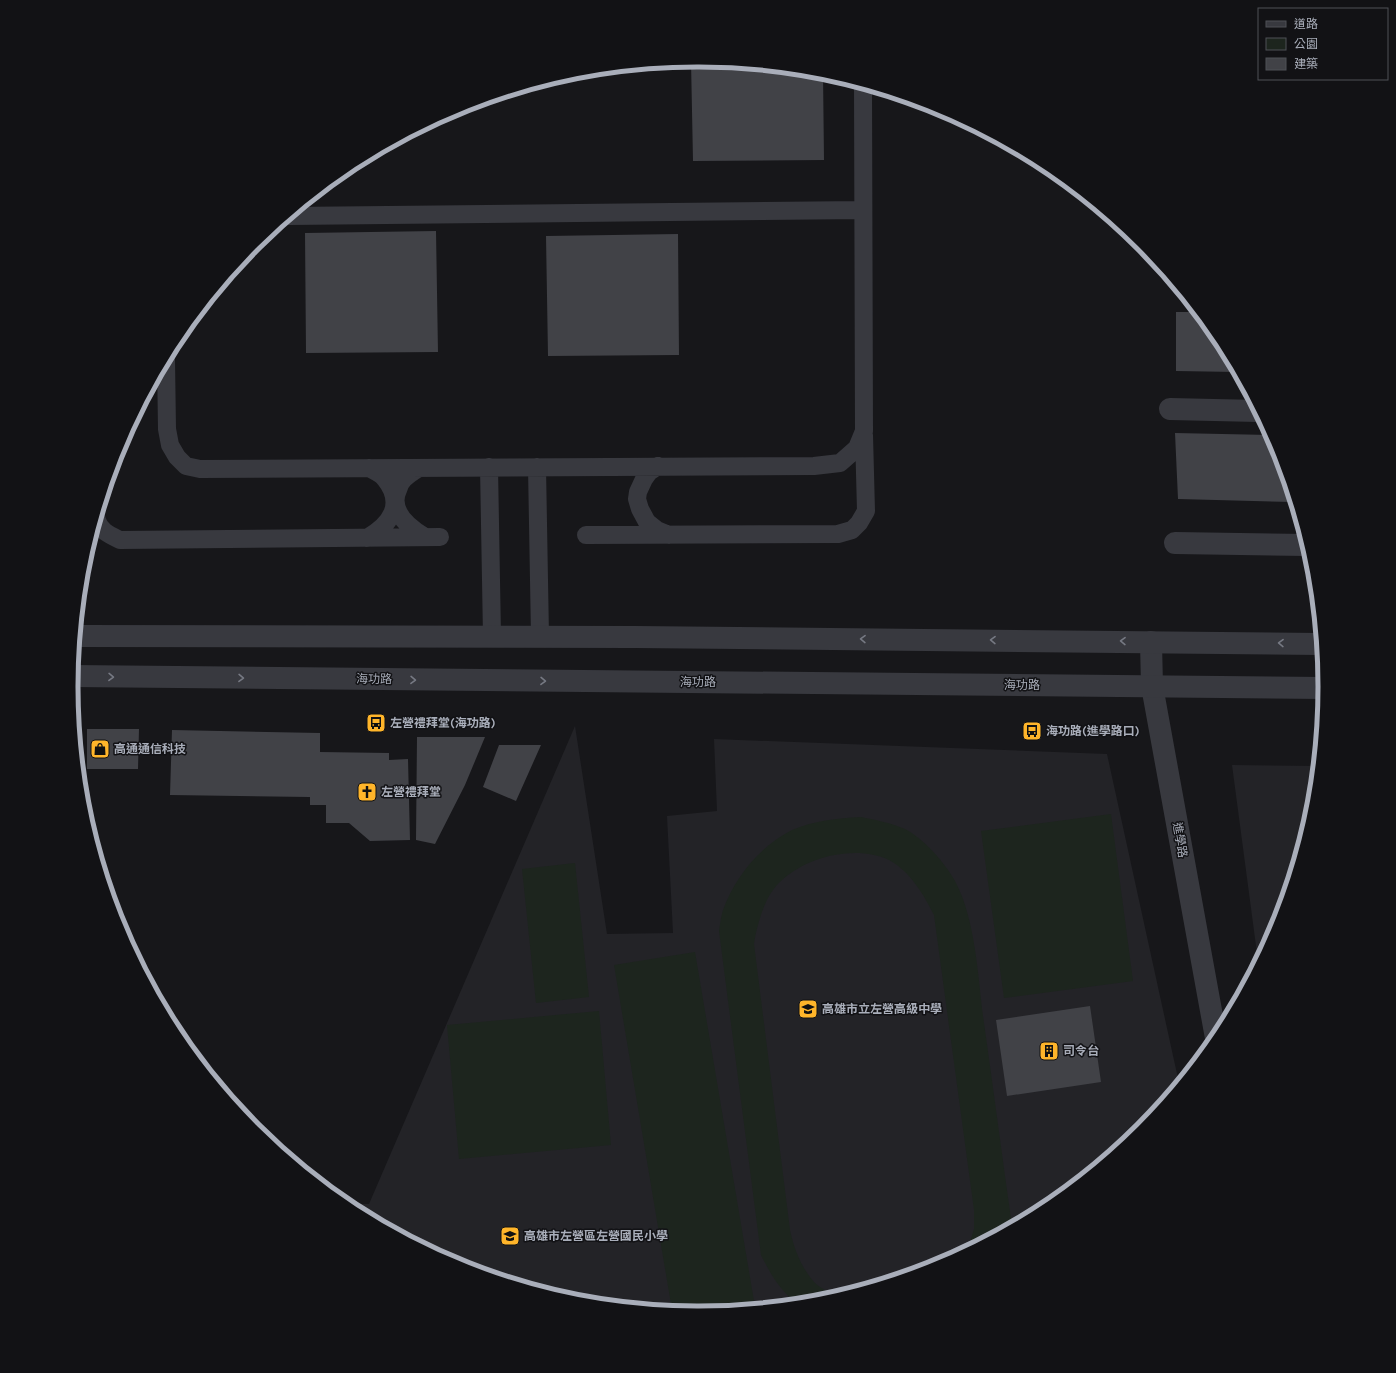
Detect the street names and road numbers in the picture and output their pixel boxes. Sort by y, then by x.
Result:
street label: 海功路 [356,672,392,686]
street label: 海功路 [680,675,716,689]
street label: 海功路 [1004,678,1040,692]
street label: 進學路 [1170,821,1190,859]

